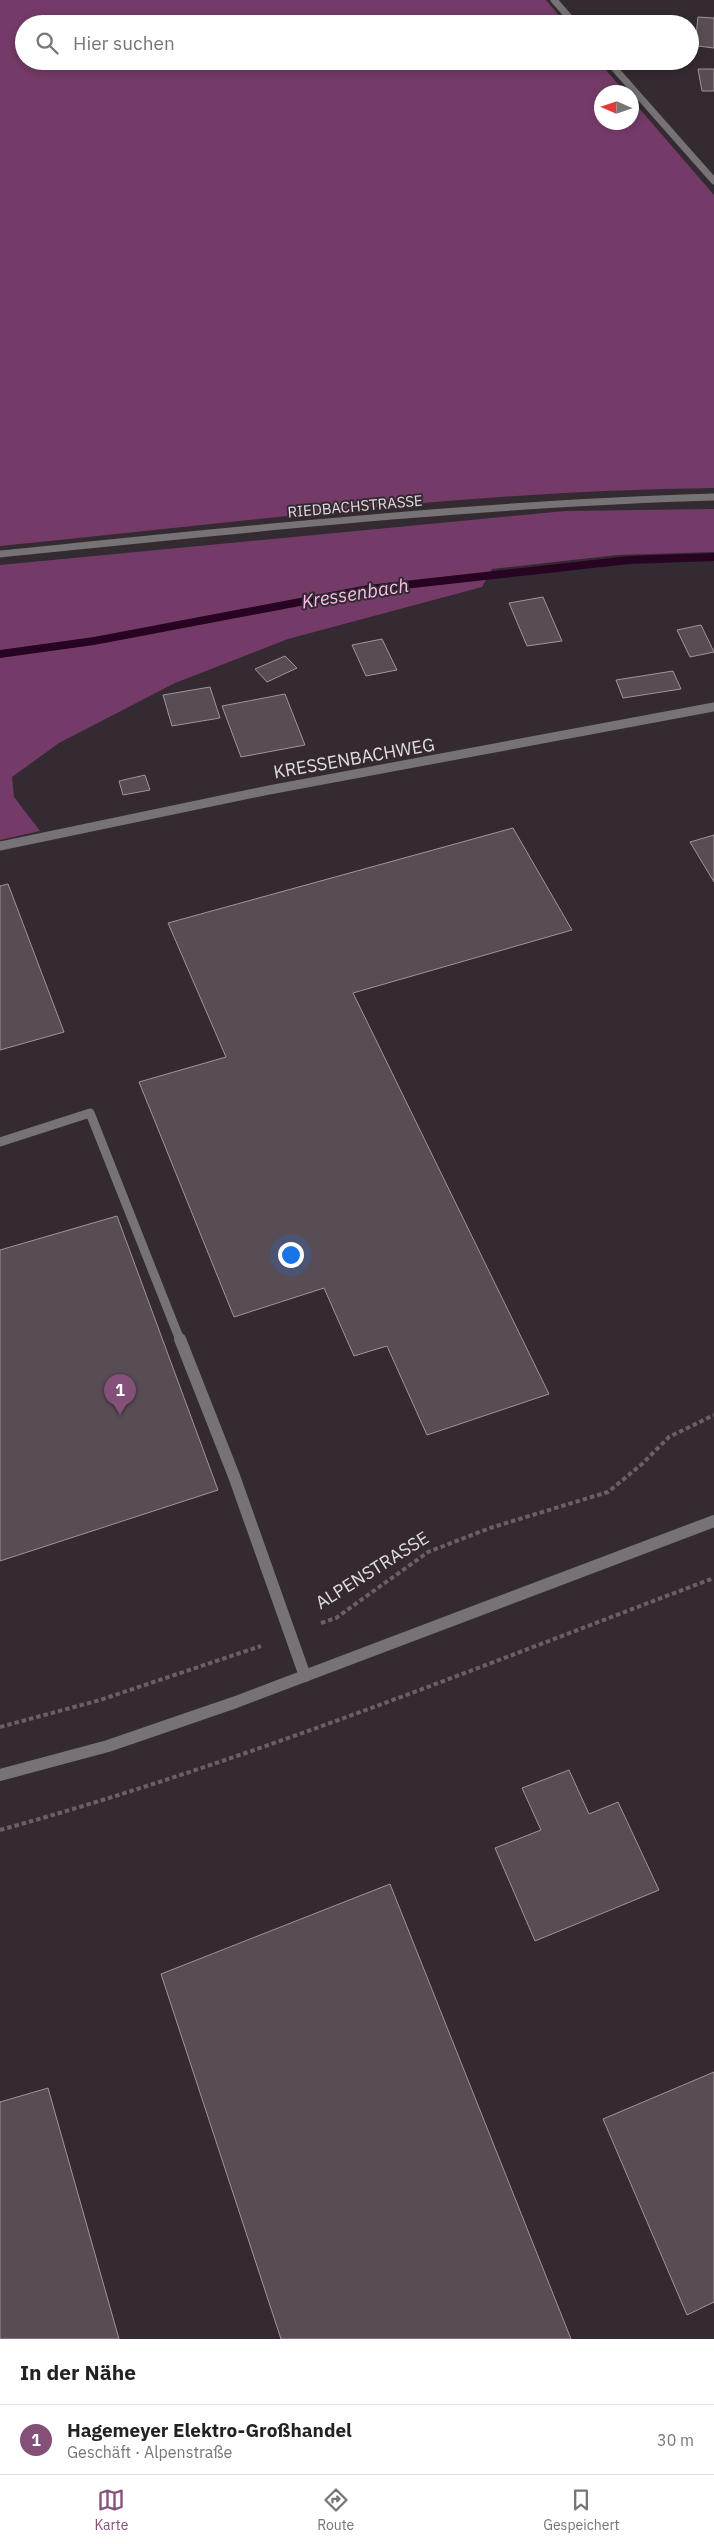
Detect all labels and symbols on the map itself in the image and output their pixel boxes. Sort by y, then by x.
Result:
north arrow [594,85,639,130]
street label: RIEDBACHSTRASSE [287,491,423,521]
water label: Kressenbach [300,573,410,613]
street label: KRESSENBACHWEG [272,733,436,783]
your location [278,1242,304,1268]
pin: 1 [104,1374,136,1415]
street label: ALPENSTRASSE [311,1526,433,1614]

